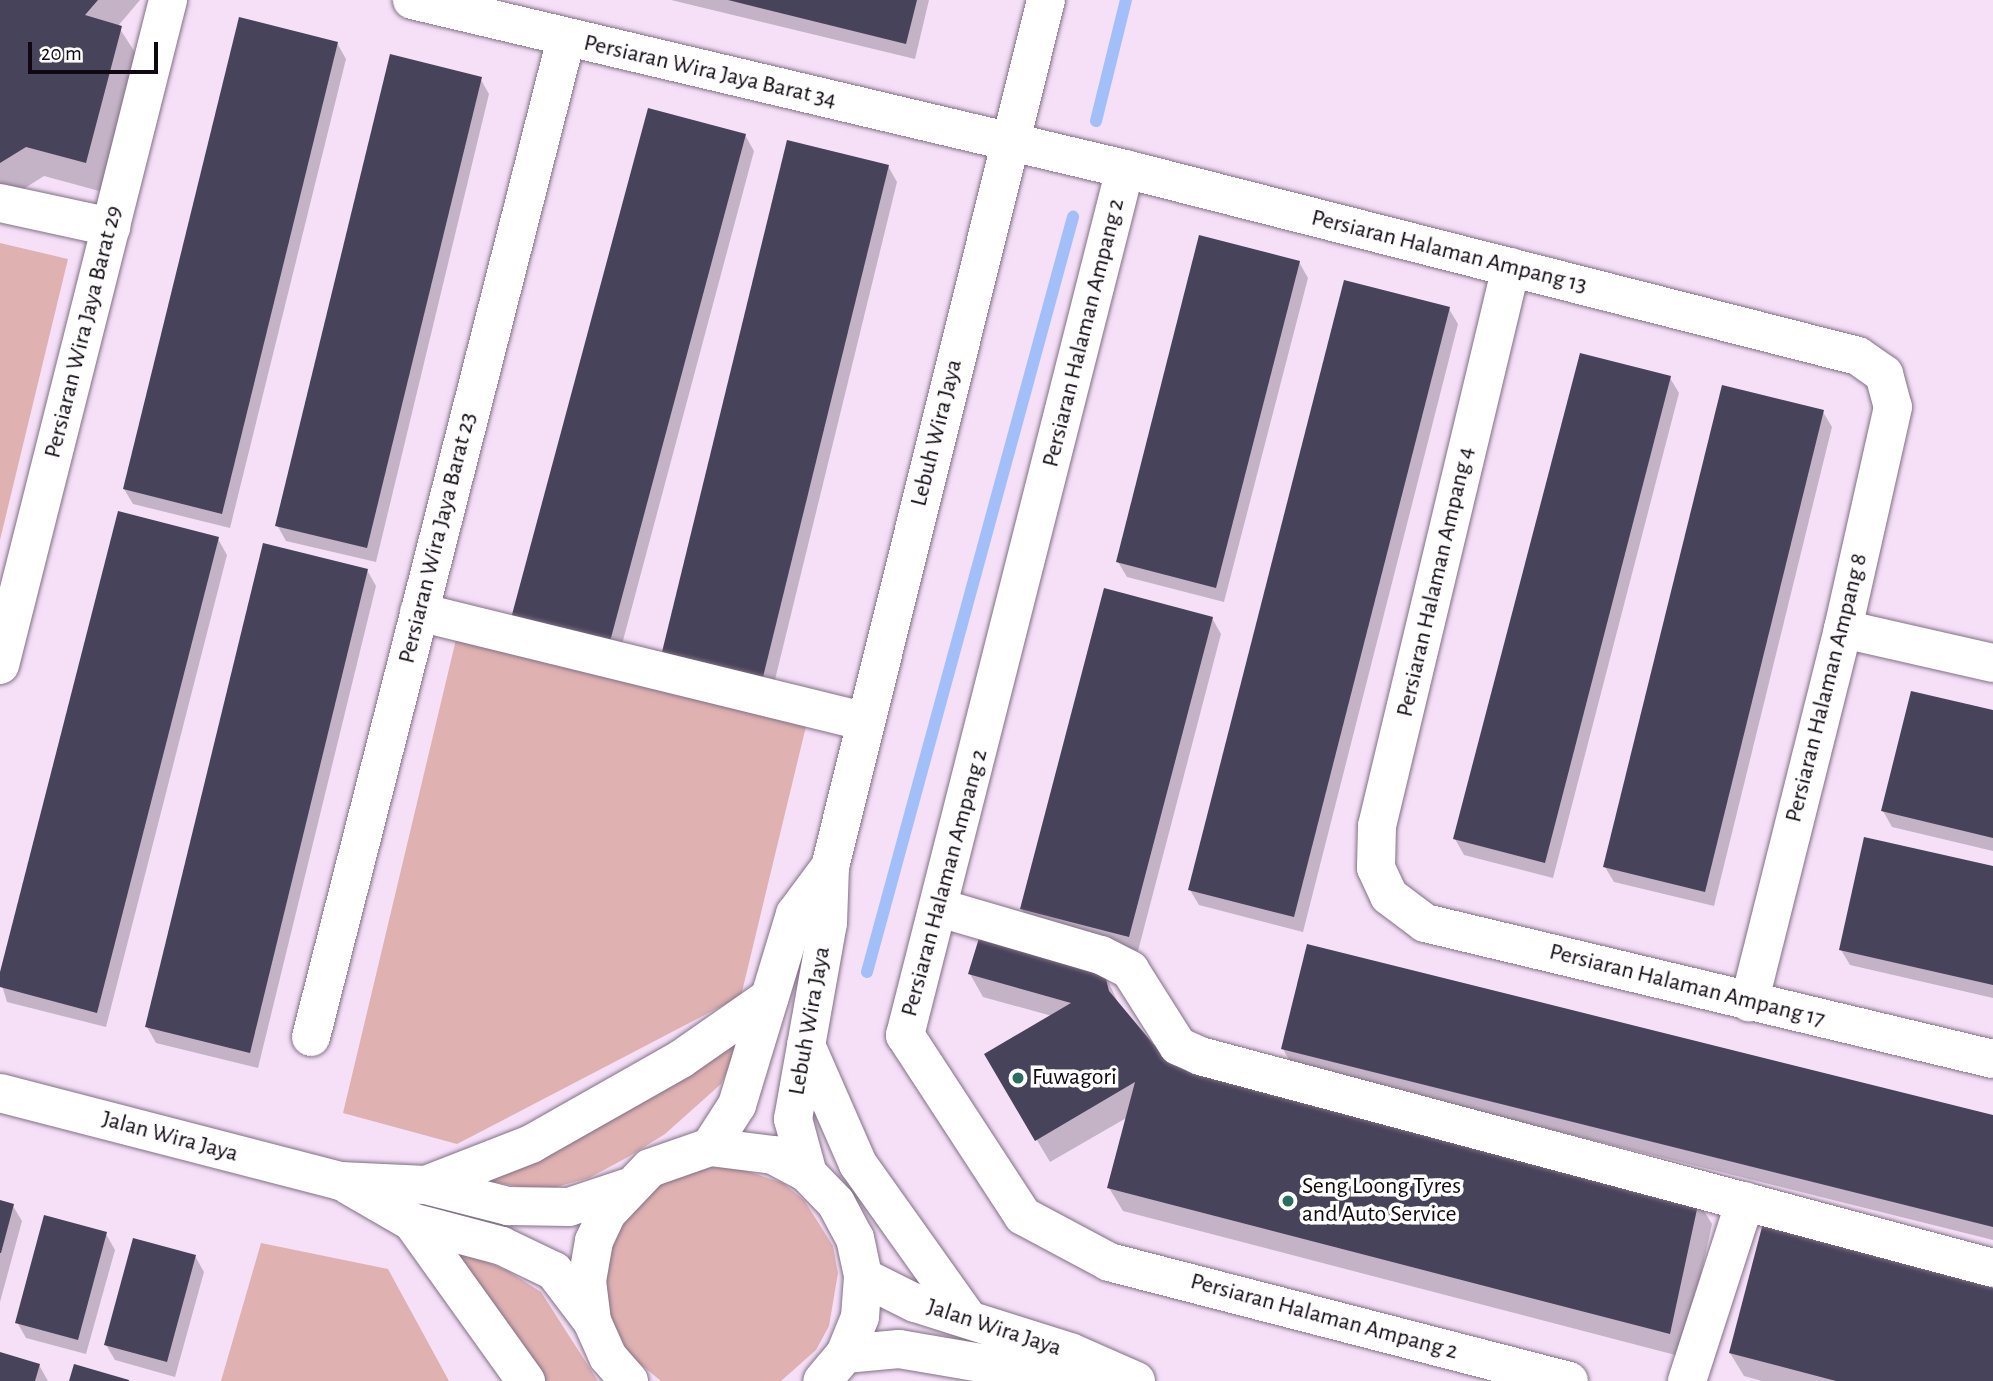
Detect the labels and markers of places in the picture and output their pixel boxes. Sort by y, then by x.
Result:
place label: Fuwagori [1032,1064,1117,1092]
marker: Fuwagori [1010,1070,1026,1086]
place label: Seng Loong Tyres and Auto Service [1302,1173,1461,1229]
marker: Seng Loong Tyres and Auto Service [1280,1193,1296,1209]

